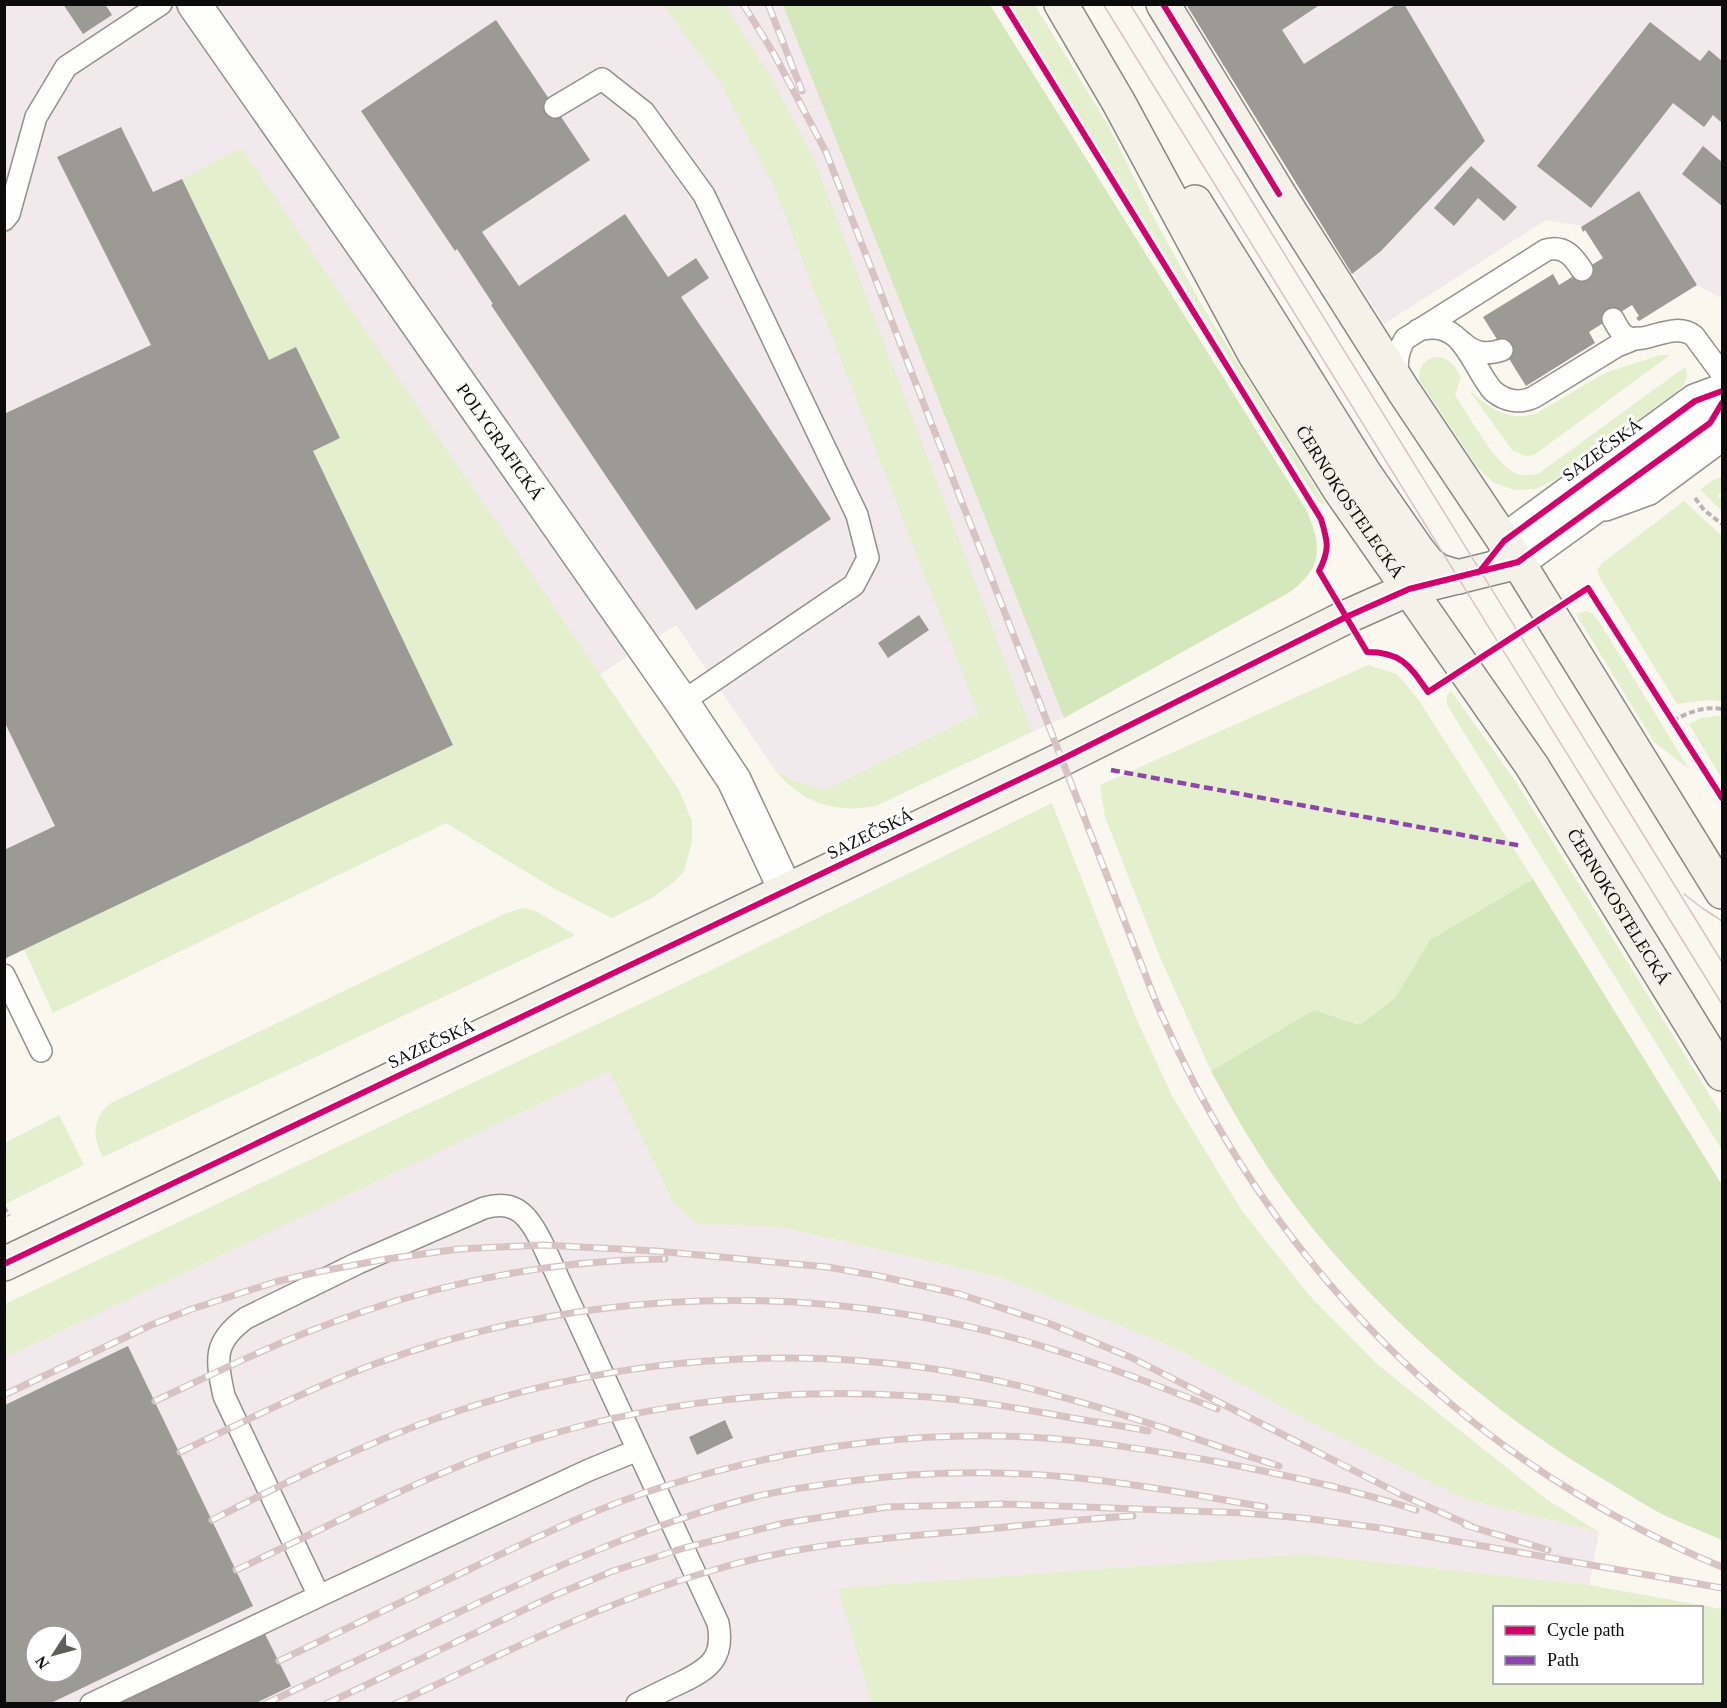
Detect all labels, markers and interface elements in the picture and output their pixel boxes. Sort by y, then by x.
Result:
street label: POLYGRAFICKÁ [452,380,548,504]
street label: SAZEČSKÁ [1558,414,1646,485]
street label: ČERNOKOSTELECKÁ [1292,421,1409,582]
street label: SAZEČSKÁ [823,804,916,863]
street label: ČERNOKOSTELECKÁ [1563,825,1675,988]
street label: SAZEČSKÁ [384,1014,477,1073]
legend [1493,1606,1703,1684]
text: Cycle path [1547,1620,1624,1640]
north arrow [24,1624,84,1684]
text: Path [1547,1650,1579,1670]
text: N [32,1652,53,1672]

